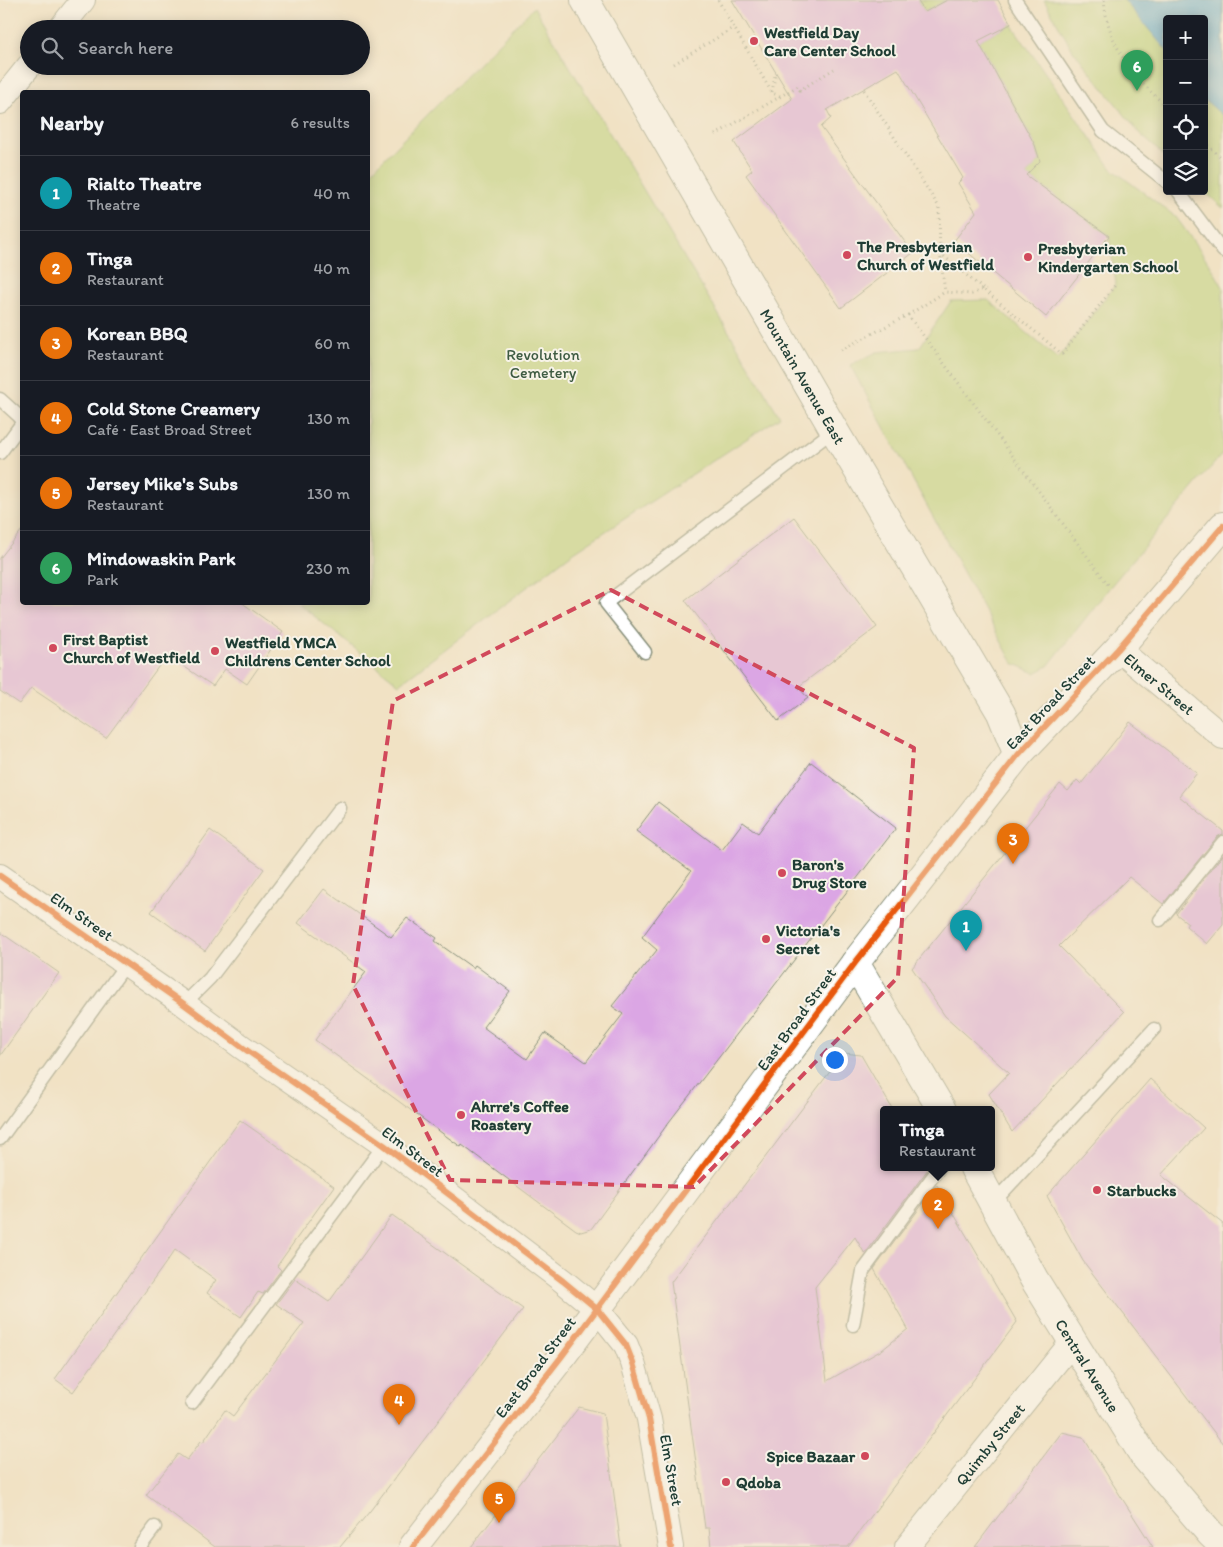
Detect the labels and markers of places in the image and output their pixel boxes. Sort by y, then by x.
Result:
place label: Westfield Day Care Center School [764,23,896,60]
marker: Westfield Day Care Center School [748,35,760,47]
pin: 6 [1121,50,1153,91]
place label: The Presbyterian Church of Westfield [856,237,994,274]
place label: Presbyterian Kindergarten School [1038,239,1179,277]
marker: The Presbyterian Church of Westfield [841,249,853,261]
marker: Presbyterian Kindergarten School [1022,251,1034,263]
place label: First Baptist Church of Westfield [63,630,200,667]
place label: Westfield YMCA Childrens Center School [225,633,391,670]
marker: First Baptist Church of Westfield [47,642,59,654]
marker: Westfield YMCA Childrens Center School [209,645,221,657]
pin: 3 [997,823,1029,864]
place label: Baron's Drug Store [792,855,867,893]
marker: Baron's Drug Store [776,867,788,879]
pin: 1 [950,910,982,951]
place label: Victoria's Secret [776,921,840,958]
marker: Victoria's Secret [760,933,772,945]
place label: Ahrre's Coffee Roastery [470,1097,569,1135]
marker: Ahrre's Coffee Roastery [455,1109,467,1121]
place label: Starbucks [1107,1181,1176,1200]
marker: Starbucks [1091,1184,1103,1196]
pin: 2 [922,1188,954,1229]
pin: 4 [383,1384,415,1425]
place label: Spice Bazaar [767,1447,856,1467]
marker: Spice Bazaar [859,1450,871,1462]
place label: Qdoba [736,1473,781,1492]
marker: Qdoba [720,1476,732,1488]
pin: 5 [483,1482,515,1523]

